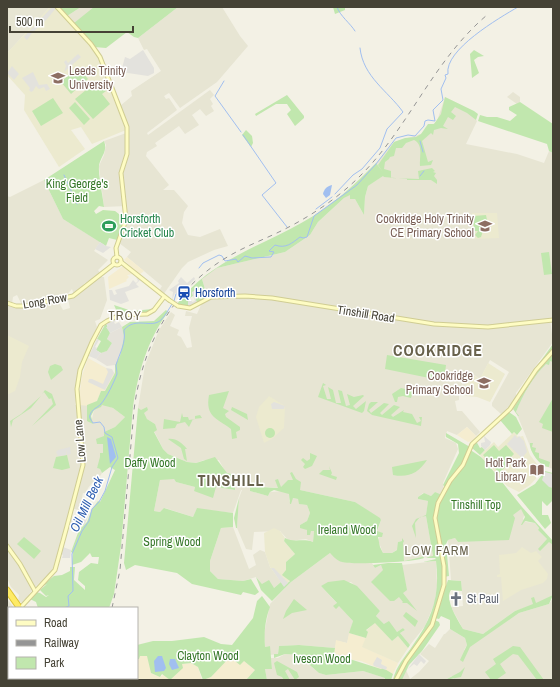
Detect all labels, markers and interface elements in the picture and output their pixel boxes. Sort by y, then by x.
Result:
scale bar [10,8,133,34]
text: 500 m [16,14,43,30]
place label: Leeds Trinity University [69,63,126,93]
school or university icon: Leeds Trinity University [50,70,66,86]
park label: King George's Field [46,176,108,206]
place label: Horsforth Cricket Club [120,211,174,241]
place label: Cookridge Holy Trinity CE Primary School [376,211,474,241]
sports icon: Horsforth Cricket Club [101,218,117,234]
school or university icon: Cookridge Holy Trinity CE Primary School [477,218,493,234]
station icon: Horsforth [176,285,192,301]
place label: Horsforth [195,285,235,301]
street label: Long Row [22,289,69,313]
street label: Tinshill Road [336,302,396,326]
district label: TROY [108,307,142,324]
district label: COOKRIDGE [393,339,483,361]
place label: Cookridge Primary School [406,368,473,398]
school or university icon: Cookridge Primary School [476,375,492,391]
street label: Low Lane [70,419,90,463]
park label: Daffy Wood [124,455,176,471]
place label: Holt Park Library [486,455,526,485]
library icon: Holt Park Library [529,462,545,478]
district label: TINSHILL [197,469,265,491]
water label: Oil Mill Beck [66,473,107,535]
park label: Tinshill Top [451,497,501,513]
park label: Ireland Wood [318,522,376,538]
park label: Spring Wood [143,534,201,550]
district label: LOW FARM [405,542,469,559]
church icon: St Paul [448,591,464,607]
place label: St Paul [467,591,499,607]
legend [8,607,138,679]
text: Road [44,615,68,631]
text: Railway [44,635,79,651]
park label: Clayton Wood [177,648,239,664]
park label: Iveson Wood [293,651,351,667]
text: Park [44,655,64,671]

